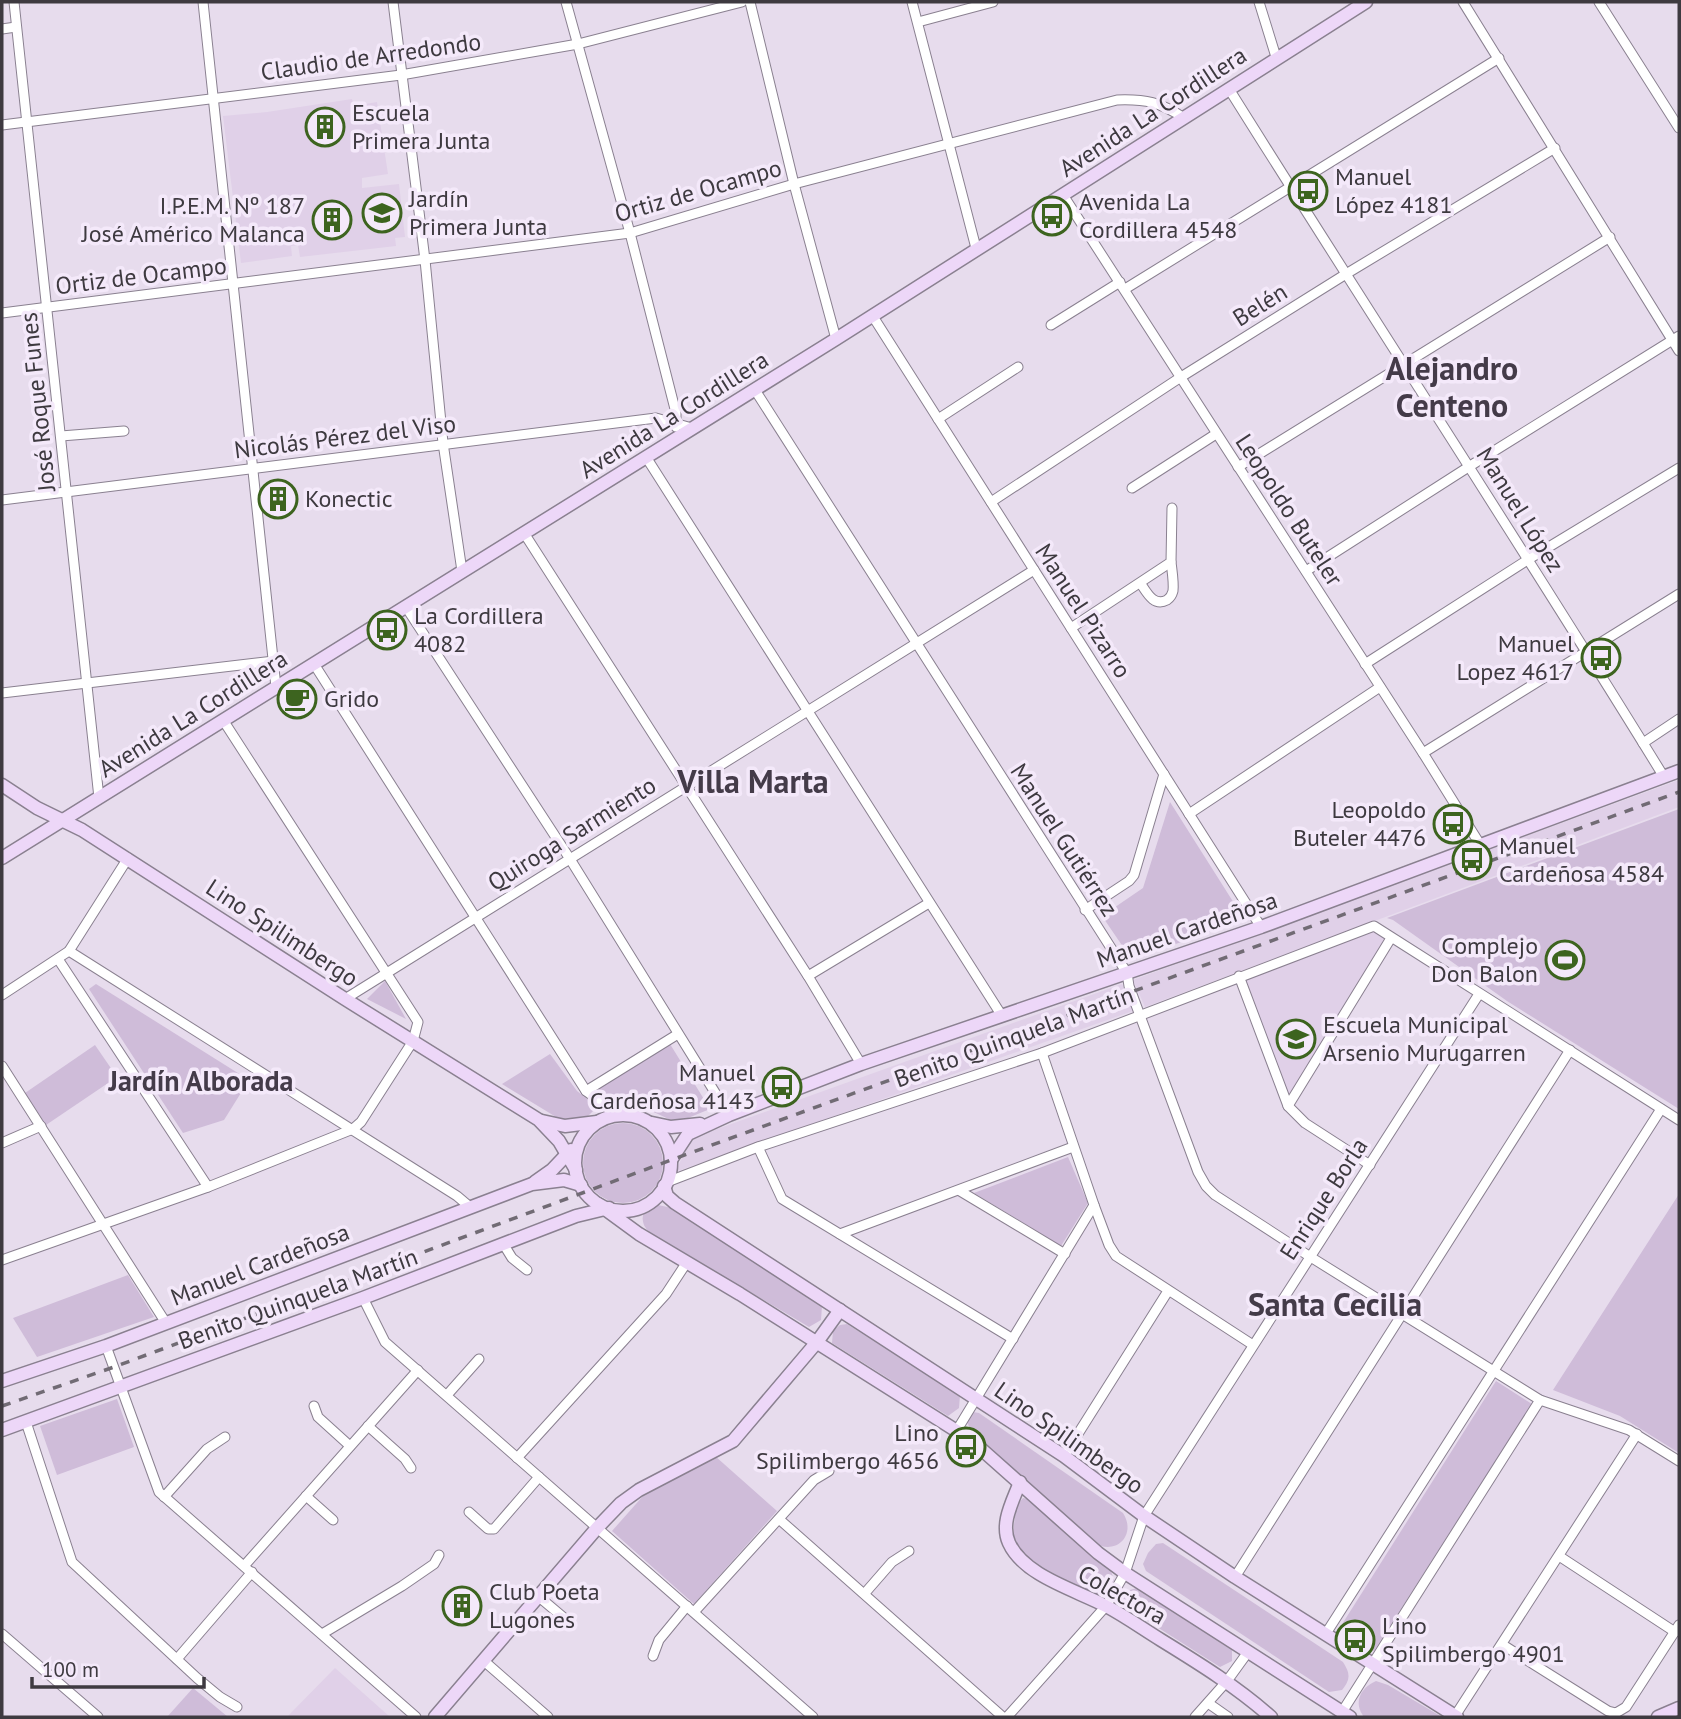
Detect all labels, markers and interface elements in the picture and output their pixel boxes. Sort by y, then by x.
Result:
street label: Claudio de Arredondo [259,26,483,87]
street label: Avenida La Cordillera [1053,39,1252,184]
place label: Escuela Primera Junta [352,97,490,156]
building icon: Escuela Primera Junta [304,106,346,148]
street label: Ortiz de Ocampo [611,152,785,229]
place label: Manuel López 4181 [1335,161,1453,220]
bus stop icon: Manuel López 4181 [1287,170,1329,212]
place label: Jardín Primera Junta [408,183,547,242]
place label: Avenida La Cordillera 4548 [1079,186,1237,245]
place label: I.P.E.M. Nº 187 José Américo Malanca [81,190,305,249]
school or university icon: Jardín Primera Junta [361,192,403,234]
bus stop icon: Avenida La Cordillera 4548 [1031,195,1073,237]
building icon: I.P.E.M. Nº 187 José Américo Malanca [311,199,353,241]
street label: Ortiz de Ocampo [54,250,228,301]
street label: Belén [1227,276,1293,333]
street label: José Roque Funes [13,311,62,494]
street label: Avenida La Cordillera [573,344,774,485]
district label: Alejandro Centeno [1386,347,1518,426]
street label: Nicolás Pérez del Viso [232,408,458,465]
street label: Leopoldo Buteler [1229,428,1350,592]
street label: Manuel López [1470,441,1571,578]
building icon: Konectic [257,478,299,520]
place label: Konectic [305,483,393,514]
street label: Manuel Pizarro [1028,538,1138,684]
place label: La Cordillera 4082 [414,600,544,659]
bus stop icon: La Cordillera 4082 [366,609,408,651]
place label: Manuel Lopez 4617 [1456,628,1574,687]
bus stop icon: Manuel Lopez 4617 [1580,637,1622,679]
street label: Avenida La Cordillera [92,643,293,784]
cafe icon: Grido [276,678,318,720]
place label: Grido [324,683,379,714]
street label: Manuel Gutiérrez [1004,758,1125,922]
district label: Villa Marta [676,760,829,802]
street label: Quiroga Sarmiento [482,769,662,898]
place label: Leopoldo Buteler 4476 [1293,794,1426,853]
bus stop icon: Leopoldo Buteler 4476 [1432,803,1474,845]
place label: Manuel Cardeñosa 4584 [1499,830,1664,889]
bus stop icon: Manuel Cardeñosa 4584 [1451,839,1493,881]
street label: Lino Spilimbergo [200,872,364,993]
street label: Manuel Cardeñosa [1092,884,1281,975]
place label: Complejo Don Balon [1431,930,1538,989]
sports icon: Complejo Don Balon [1544,939,1586,981]
street label: Benito Quinquela Martín [890,979,1138,1094]
place label: Escuela Municipal Arsenio Murugarren [1323,1009,1526,1068]
school or university icon: Escuela Municipal Arsenio Murugarren [1275,1018,1317,1060]
place label: Manuel Cardeñosa 4143 [590,1057,755,1116]
district label: Jardín Alborada [108,1062,293,1099]
bus stop icon: Manuel Cardeñosa 4143 [761,1066,803,1108]
street label: Enrique Borla [1273,1132,1374,1265]
street label: Manuel Cardeñosa [166,1216,354,1313]
street label: Benito Quinquela Martín [174,1241,422,1356]
district label: Santa Cecilia [1248,1283,1422,1325]
street label: Lino Spilimbergo [989,1375,1150,1501]
place label: Lino Spilimbergo 4656 [756,1417,939,1476]
bus stop icon: Lino Spilimbergo 4656 [945,1426,987,1468]
street label: Colectora [1073,1558,1172,1631]
place label: Club Poeta Lugones [489,1576,600,1635]
building icon: Club Poeta Lugones [441,1585,483,1627]
place label: Lino Spilimbergo 4901 [1382,1610,1565,1669]
bus stop icon: Lino Spilimbergo 4901 [1334,1619,1376,1661]
scale bar [32,1646,203,1690]
text: 100 m [42,1656,99,1683]

